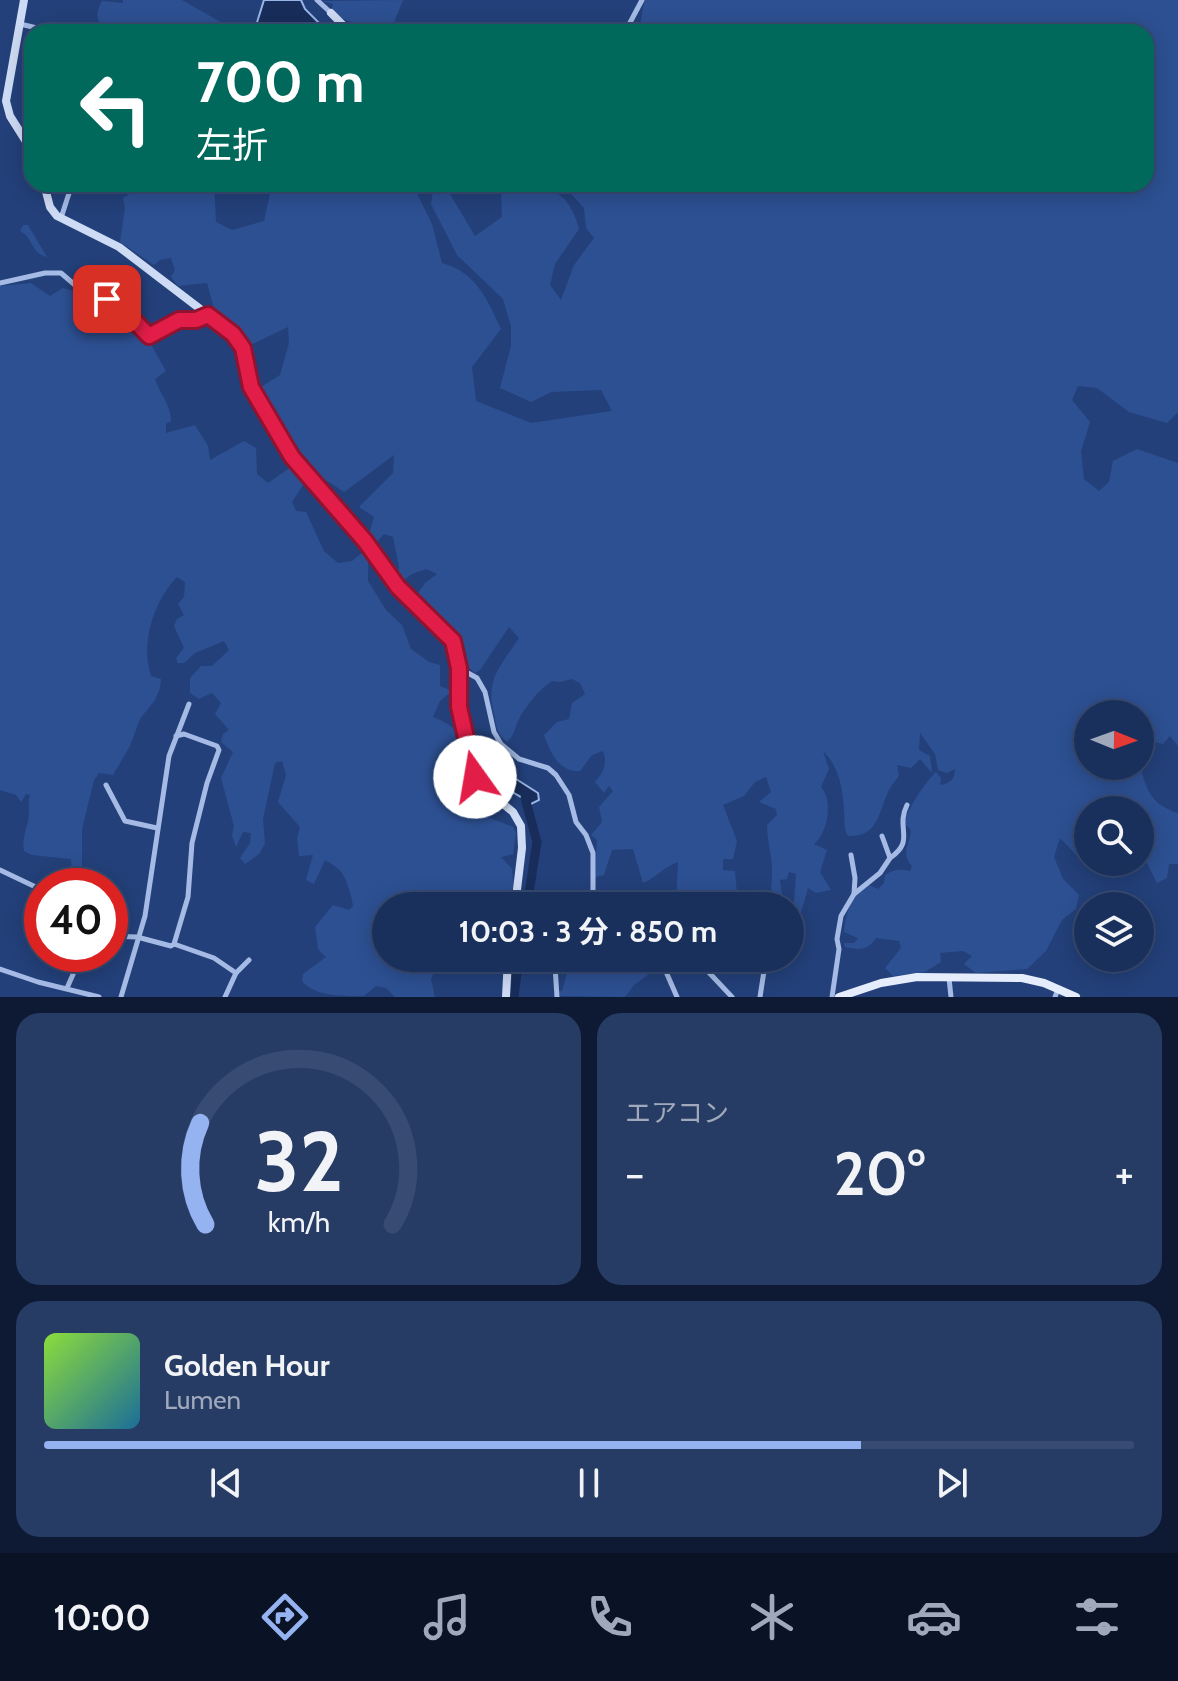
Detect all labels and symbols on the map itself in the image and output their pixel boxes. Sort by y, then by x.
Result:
pin [73,265,141,333]
north arrow [1074,700,1154,780]
position arrow [433,735,517,819]
speed limit sign: 40 [24,868,128,972]

